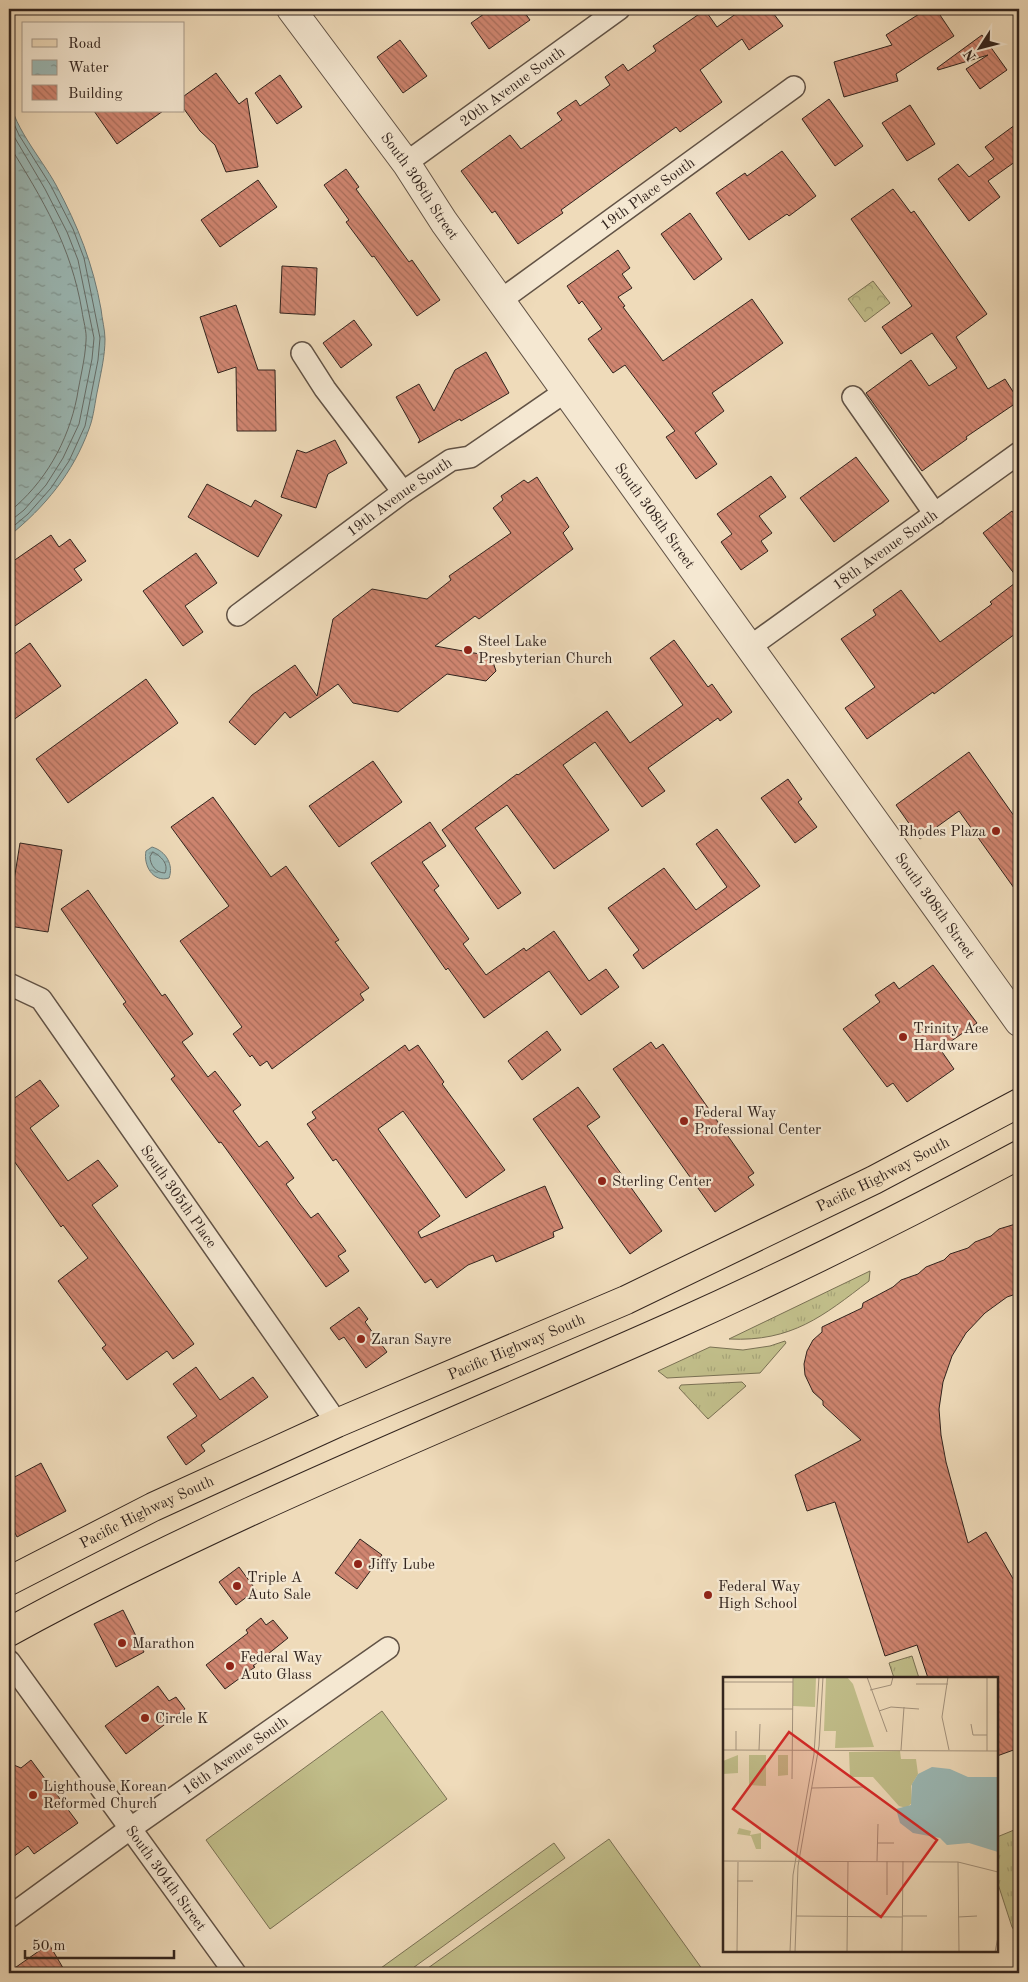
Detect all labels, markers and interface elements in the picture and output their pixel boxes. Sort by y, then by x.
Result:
legend [22,22,185,112]
north arrow [956,22,1006,72]
text: Road [68,37,102,52]
street label: 20th Avenue South [458,45,568,130]
text: N [961,46,979,63]
text: Water [68,61,109,76]
text: Building [68,87,123,102]
street label: South 308th Street [377,130,460,243]
street label: 19th Place South [598,156,698,234]
street label: 19th Avenue South [345,456,455,540]
street label: South 308th Street [611,461,697,572]
street label: 18th Avenue South [831,508,941,593]
place label: Steel Lake Presbyterian Church [478,635,613,667]
marker: Steel Lake Presbyterian Church [462,644,474,656]
place label: Rhodes Plaza [899,825,987,840]
marker: Rhodes Plaza [990,825,1002,837]
street label: South 308th Street [891,851,977,962]
place label: Trinity Ace Hardware [913,1022,988,1054]
marker: Trinity Ace Hardware [897,1031,909,1043]
place label: Federal Way Professional Center [694,1106,821,1138]
marker: Federal Way Professional Center [678,1115,690,1127]
street label: Pacific Highway South [814,1135,952,1216]
street label: South 305th Place [137,1143,218,1251]
marker: Sterling Center [596,1175,608,1187]
place label: Sterling Center [612,1175,711,1190]
street label: Pacific Highway South [446,1312,588,1384]
marker: Zaran Sayre [355,1333,367,1345]
place label: Zaran Sayre [371,1333,452,1348]
street label: Pacific Highway South [78,1474,216,1552]
marker: Jiffy Lube [352,1558,364,1570]
place label: Jiffy Lube [368,1558,435,1573]
place label: Triple A Auto Sale [247,1571,311,1603]
marker: Triple A Auto Sale [231,1580,243,1592]
place label: Federal Way High School [718,1580,800,1612]
marker: Federal Way High School [702,1589,714,1601]
marker: Marathon [116,1637,128,1649]
place label: Marathon [132,1637,195,1652]
place label: Federal Way Auto Glass [240,1651,322,1683]
marker: Federal Way Auto Glass [224,1660,236,1672]
inset map [723,1677,998,1952]
marker: Circle K [139,1712,151,1724]
place label: Circle K [155,1712,208,1727]
street label: 16th Avenue South [180,1714,291,1798]
place label: Lighthouse Korean Reformed Church [43,1780,167,1812]
marker: Lighthouse Korean Reformed Church [27,1789,39,1801]
street label: South 304th Street [122,1824,208,1934]
scale bar [25,1927,174,1959]
text: 50 m [32,1939,66,1954]

